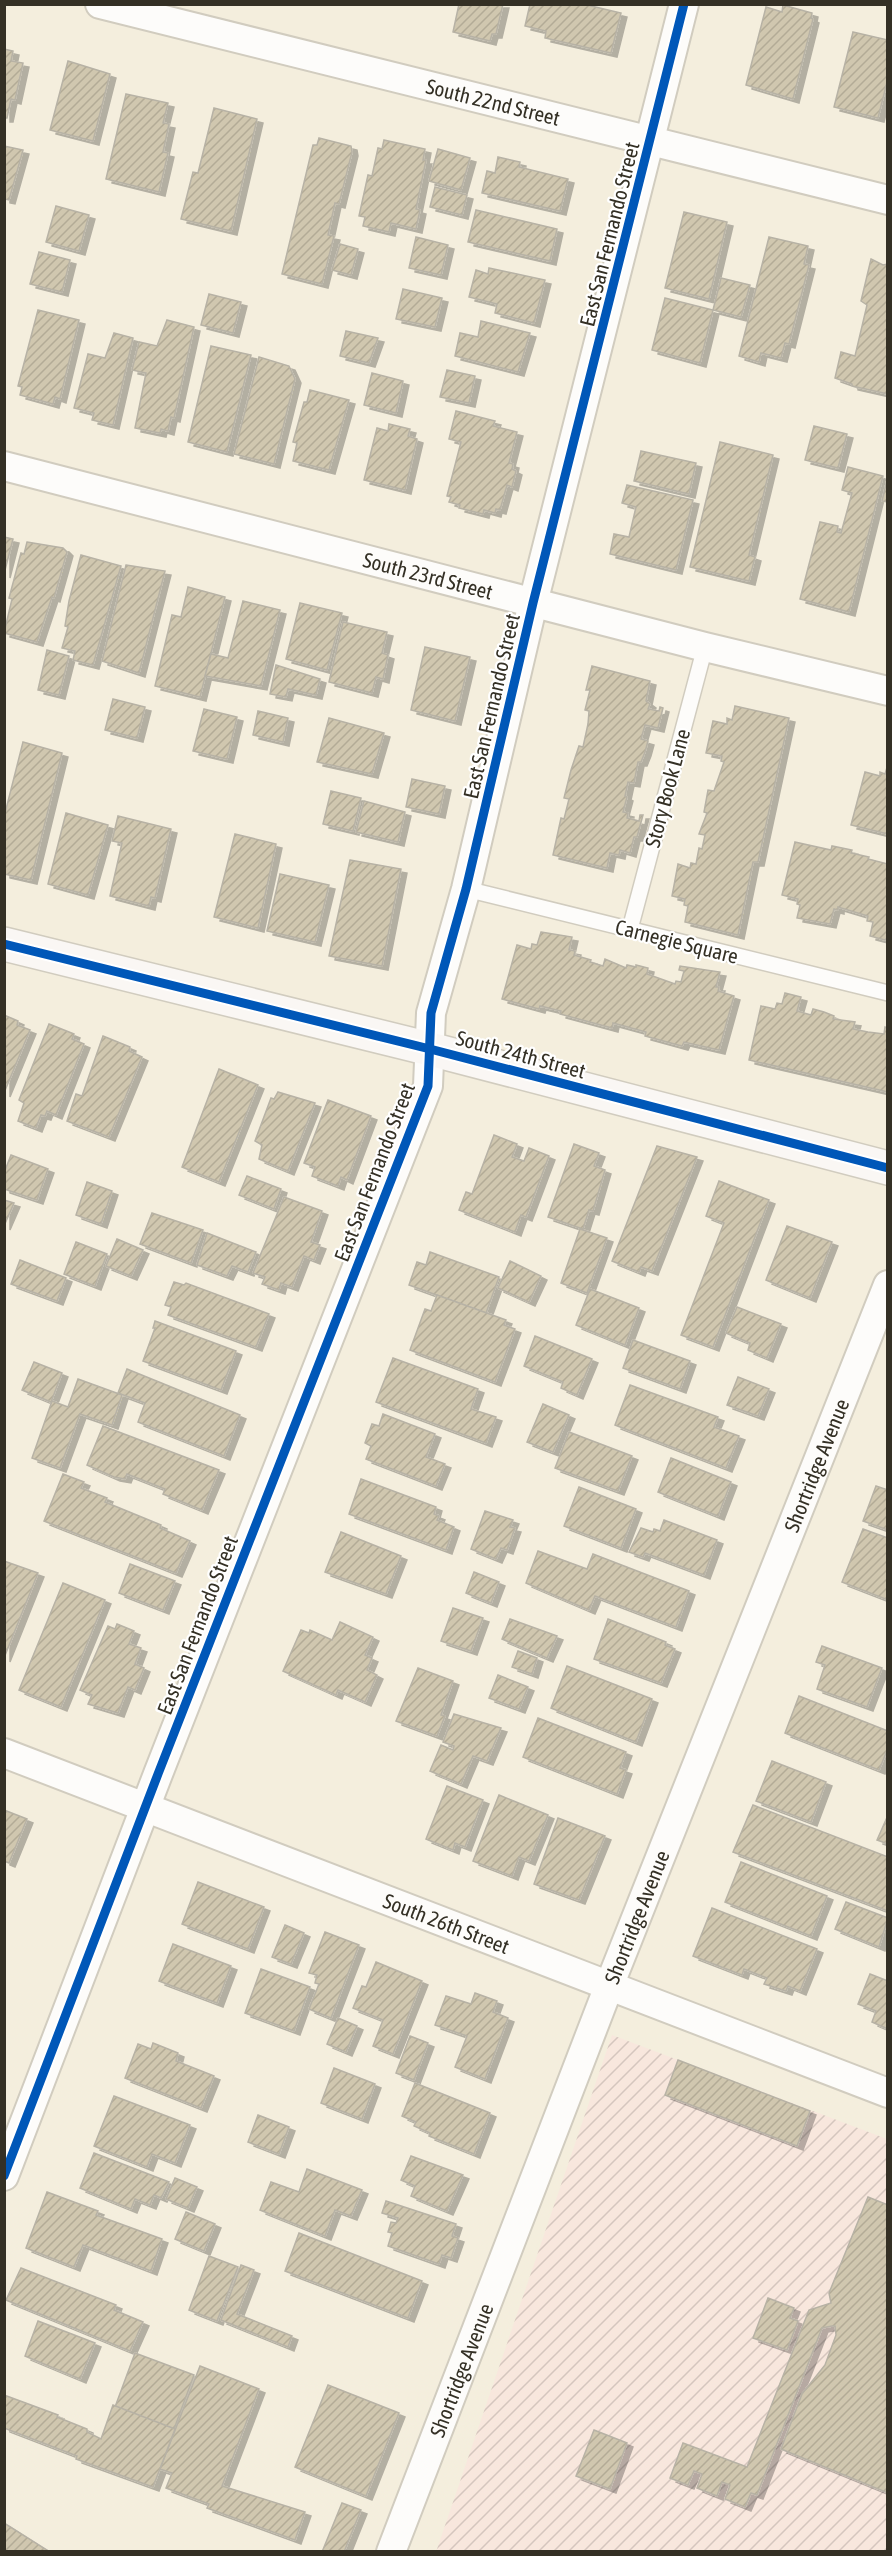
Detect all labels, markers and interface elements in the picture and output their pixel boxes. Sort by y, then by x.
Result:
street label: South 22nd Street [424,74,562,130]
street label: East San Fernando Street [574,139,644,329]
street label: South 23rd Street [361,547,495,604]
street label: East San Fernando Street [458,611,524,801]
street label: Story Book Lane [640,726,694,850]
street label: Carnegie Square [613,914,741,968]
street label: South 24th Street [454,1025,588,1083]
street label: East San Fernando Street [329,1079,419,1265]
street label: Shortridge Avenue [779,1395,854,1535]
street label: East San Fernando Street [152,1532,242,1718]
street label: Shortridge Avenue [599,1847,674,1987]
street label: South 26th Street [380,1888,513,1958]
street label: Shortridge Avenue [425,2300,498,2440]

